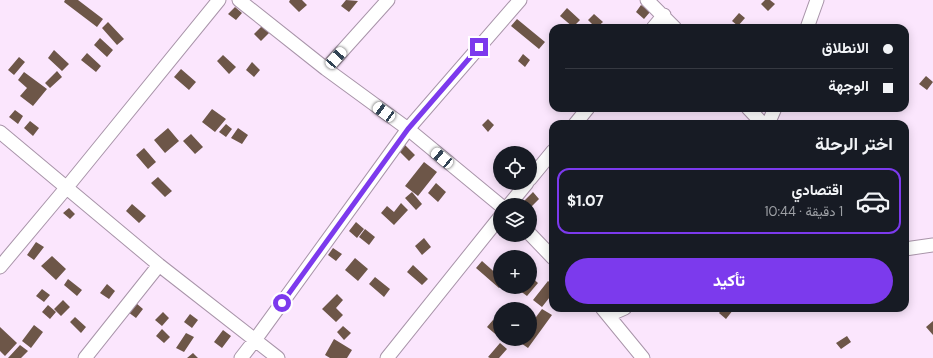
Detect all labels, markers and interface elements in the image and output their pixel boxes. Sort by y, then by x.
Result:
route end [470,38,488,56]
text: الانطلاق [822,38,869,58]
car [324,45,348,71]
text: الوجهة [828,76,869,96]
car [371,100,397,124]
text: اختر الرحلة [815,132,893,156]
car [429,146,455,170]
map controls [493,146,537,346]
button: locate [493,146,537,190]
text: اقتصادي [791,180,843,200]
icon: car [855,183,891,219]
text: $1.07 [567,191,603,211]
button: layers [493,198,537,242]
text: 1 دقيقة · 10:44 [765,203,843,220]
button: + [493,250,537,294]
button: تأكيد [565,258,893,304]
route start [273,294,291,312]
button: − [493,302,537,346]

